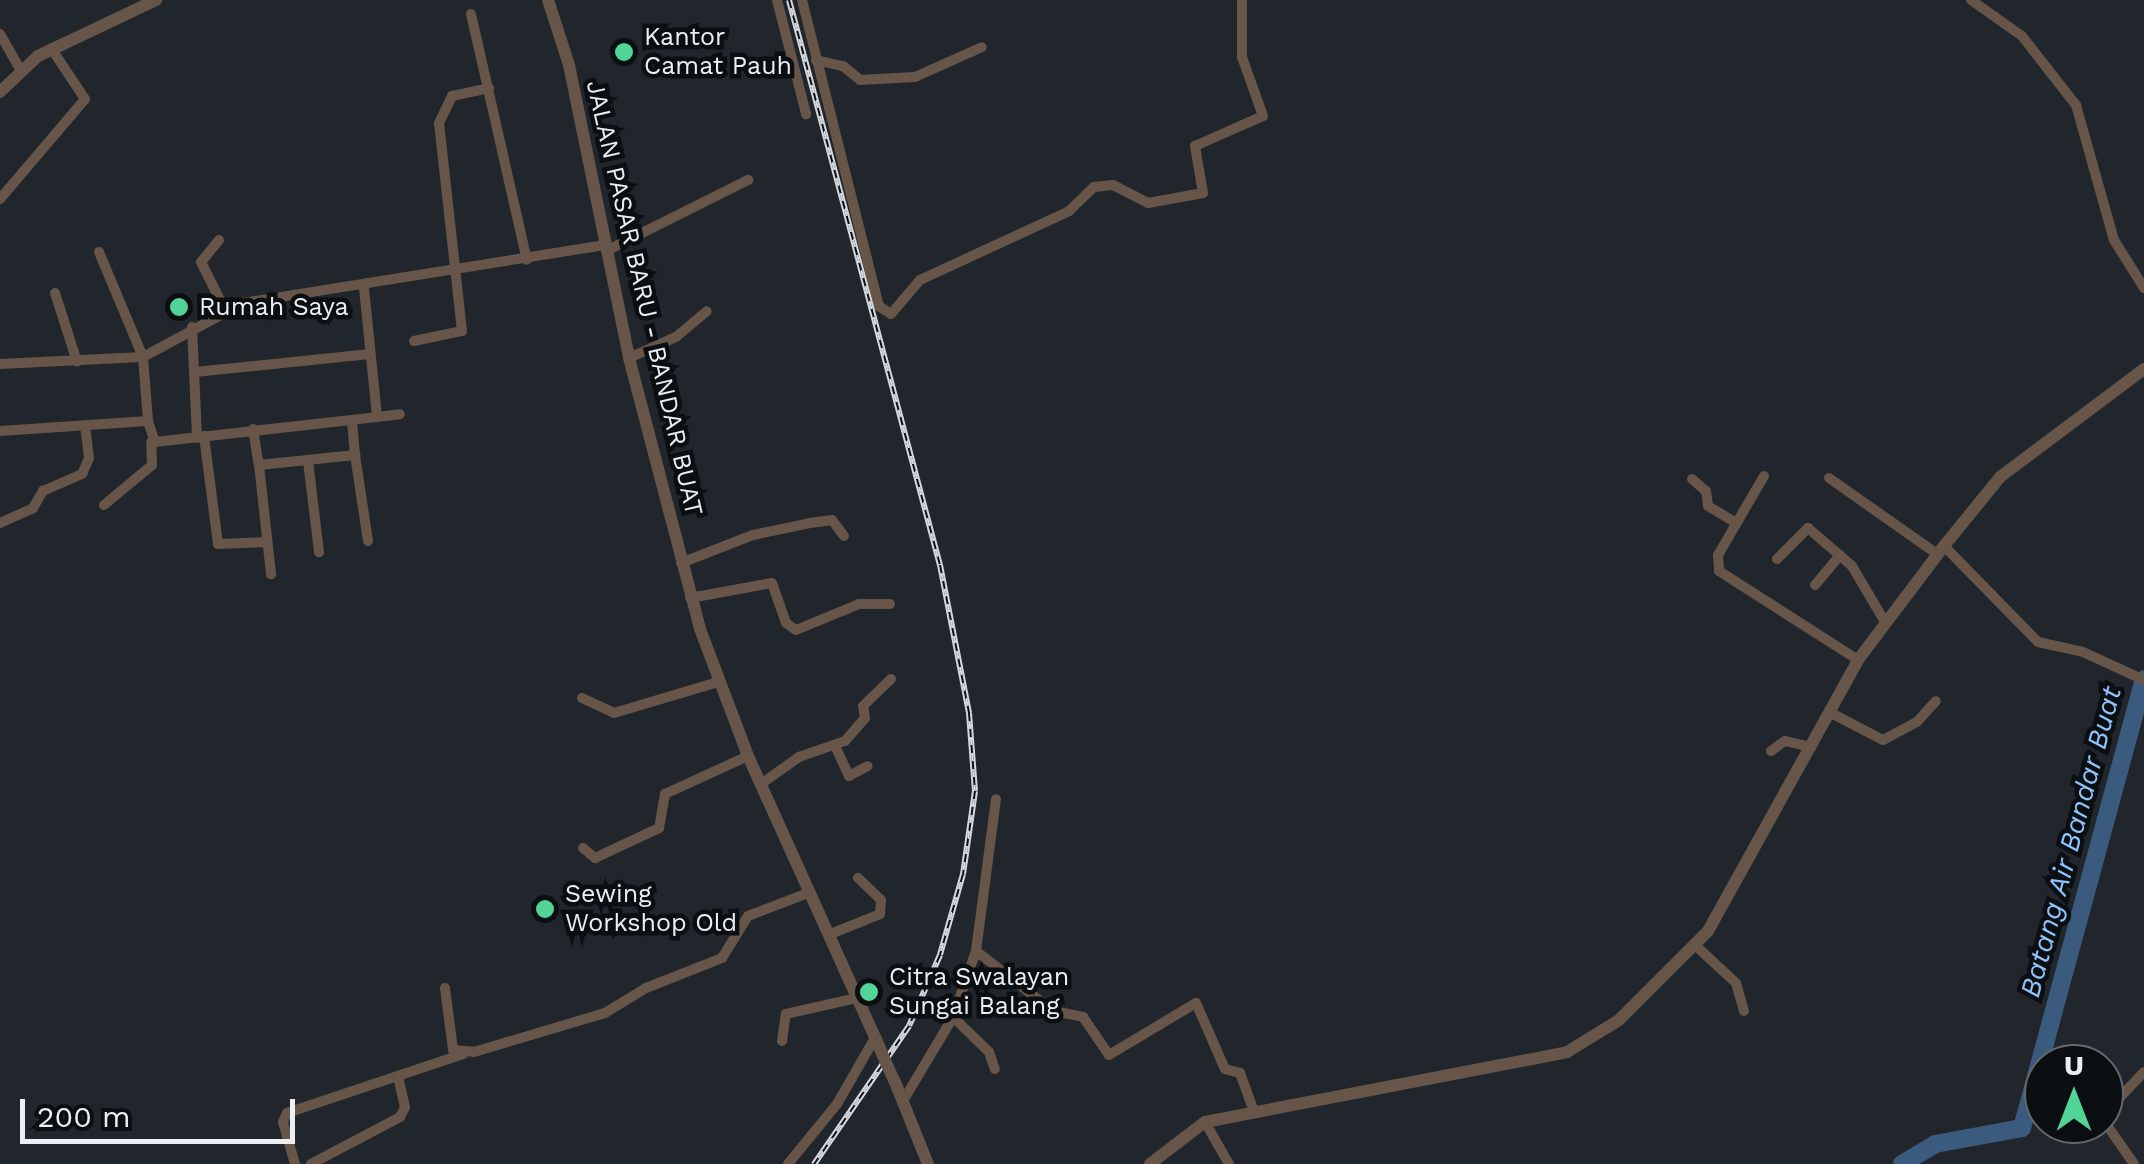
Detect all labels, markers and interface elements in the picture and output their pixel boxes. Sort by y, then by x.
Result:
place label: Kantor Camat Pauh [644,23,792,82]
marker: Kantor Camat Pauh [613,41,635,63]
street label: JALAN PASAR BARU - BANDAR BUAT [579,77,709,519]
place label: Rumah Saya [199,292,349,322]
marker: Rumah Saya [168,296,190,318]
water label: Batang Air Bandar Buat [2013,682,2129,1002]
place label: Sewing Workshop Old [565,880,737,939]
marker: Sewing Workshop Old [534,898,556,920]
place label: Citra Swalayan Sungai Balang [889,963,1070,1022]
marker: Citra Swalayan Sungai Balang [858,981,880,1003]
north arrow [2024,1044,2124,1144]
text: U [2064,1049,2084,1082]
scale bar [25,1079,300,1141]
text: 200 m [37,1099,131,1134]

